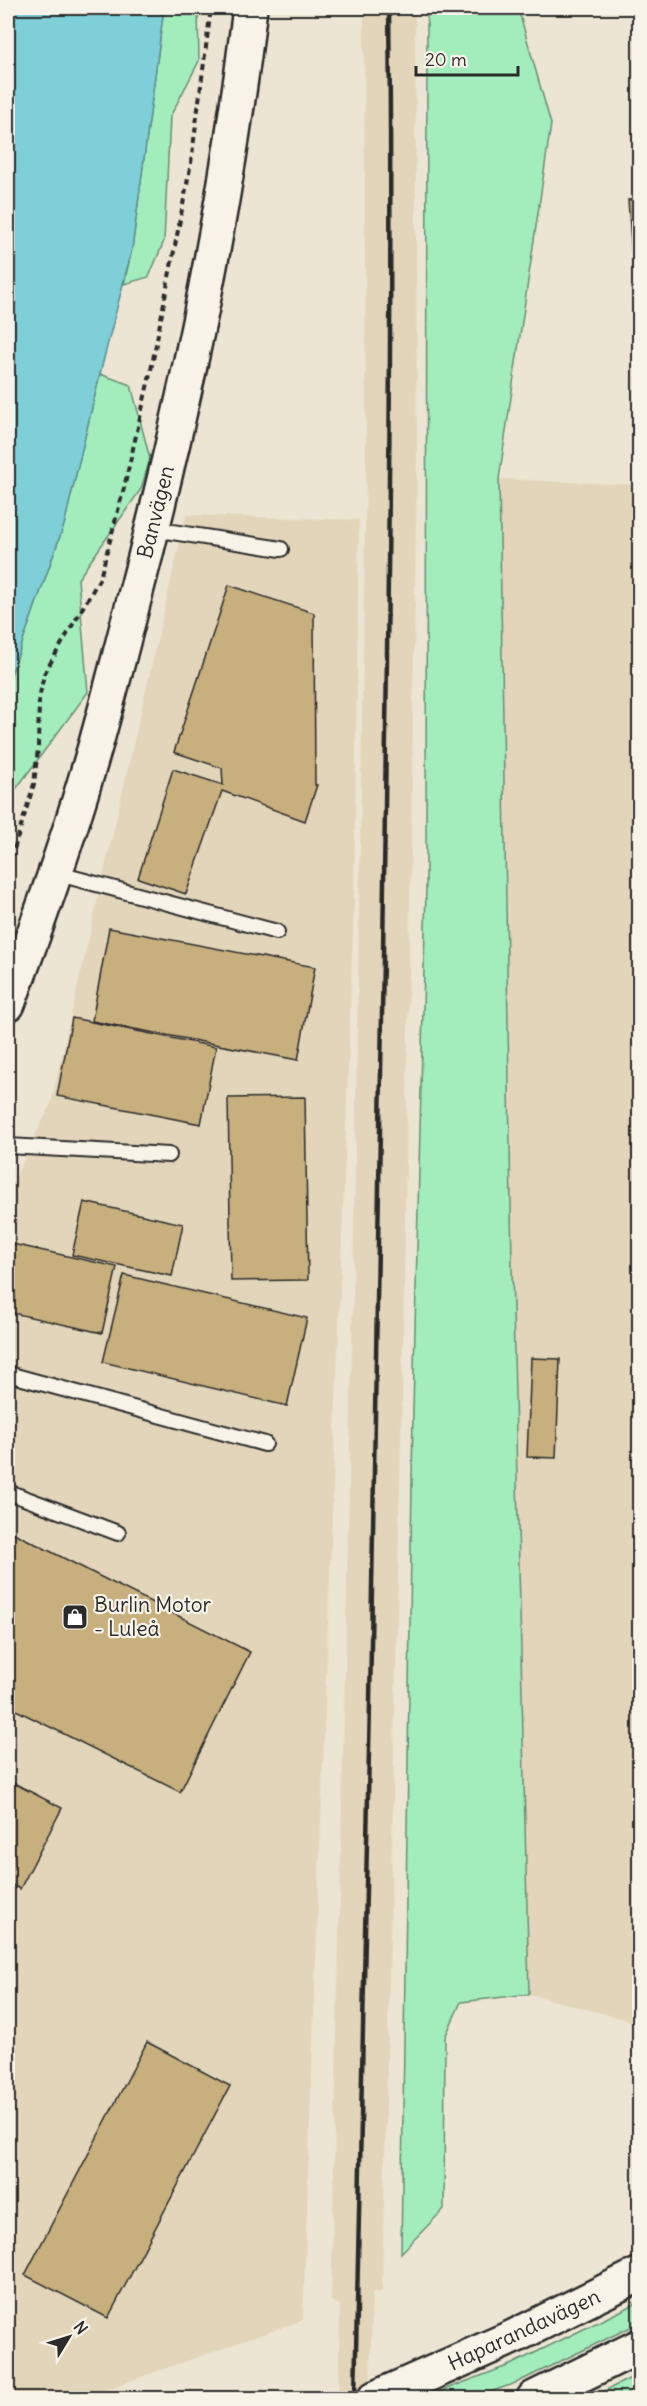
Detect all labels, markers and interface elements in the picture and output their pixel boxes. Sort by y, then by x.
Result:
scale bar [416,39,518,77]
text: 20 m [425,48,467,71]
street label: Banvägen [131,463,180,561]
place label: Burlin Motor - Luleå [94,1591,212,1642]
shop icon: Burlin Motor - Luleå [60,1602,90,1632]
street label: Haparandavägen [443,2282,604,2377]
north arrow [39,2307,99,2367]
text: N [70,2317,92,2338]

